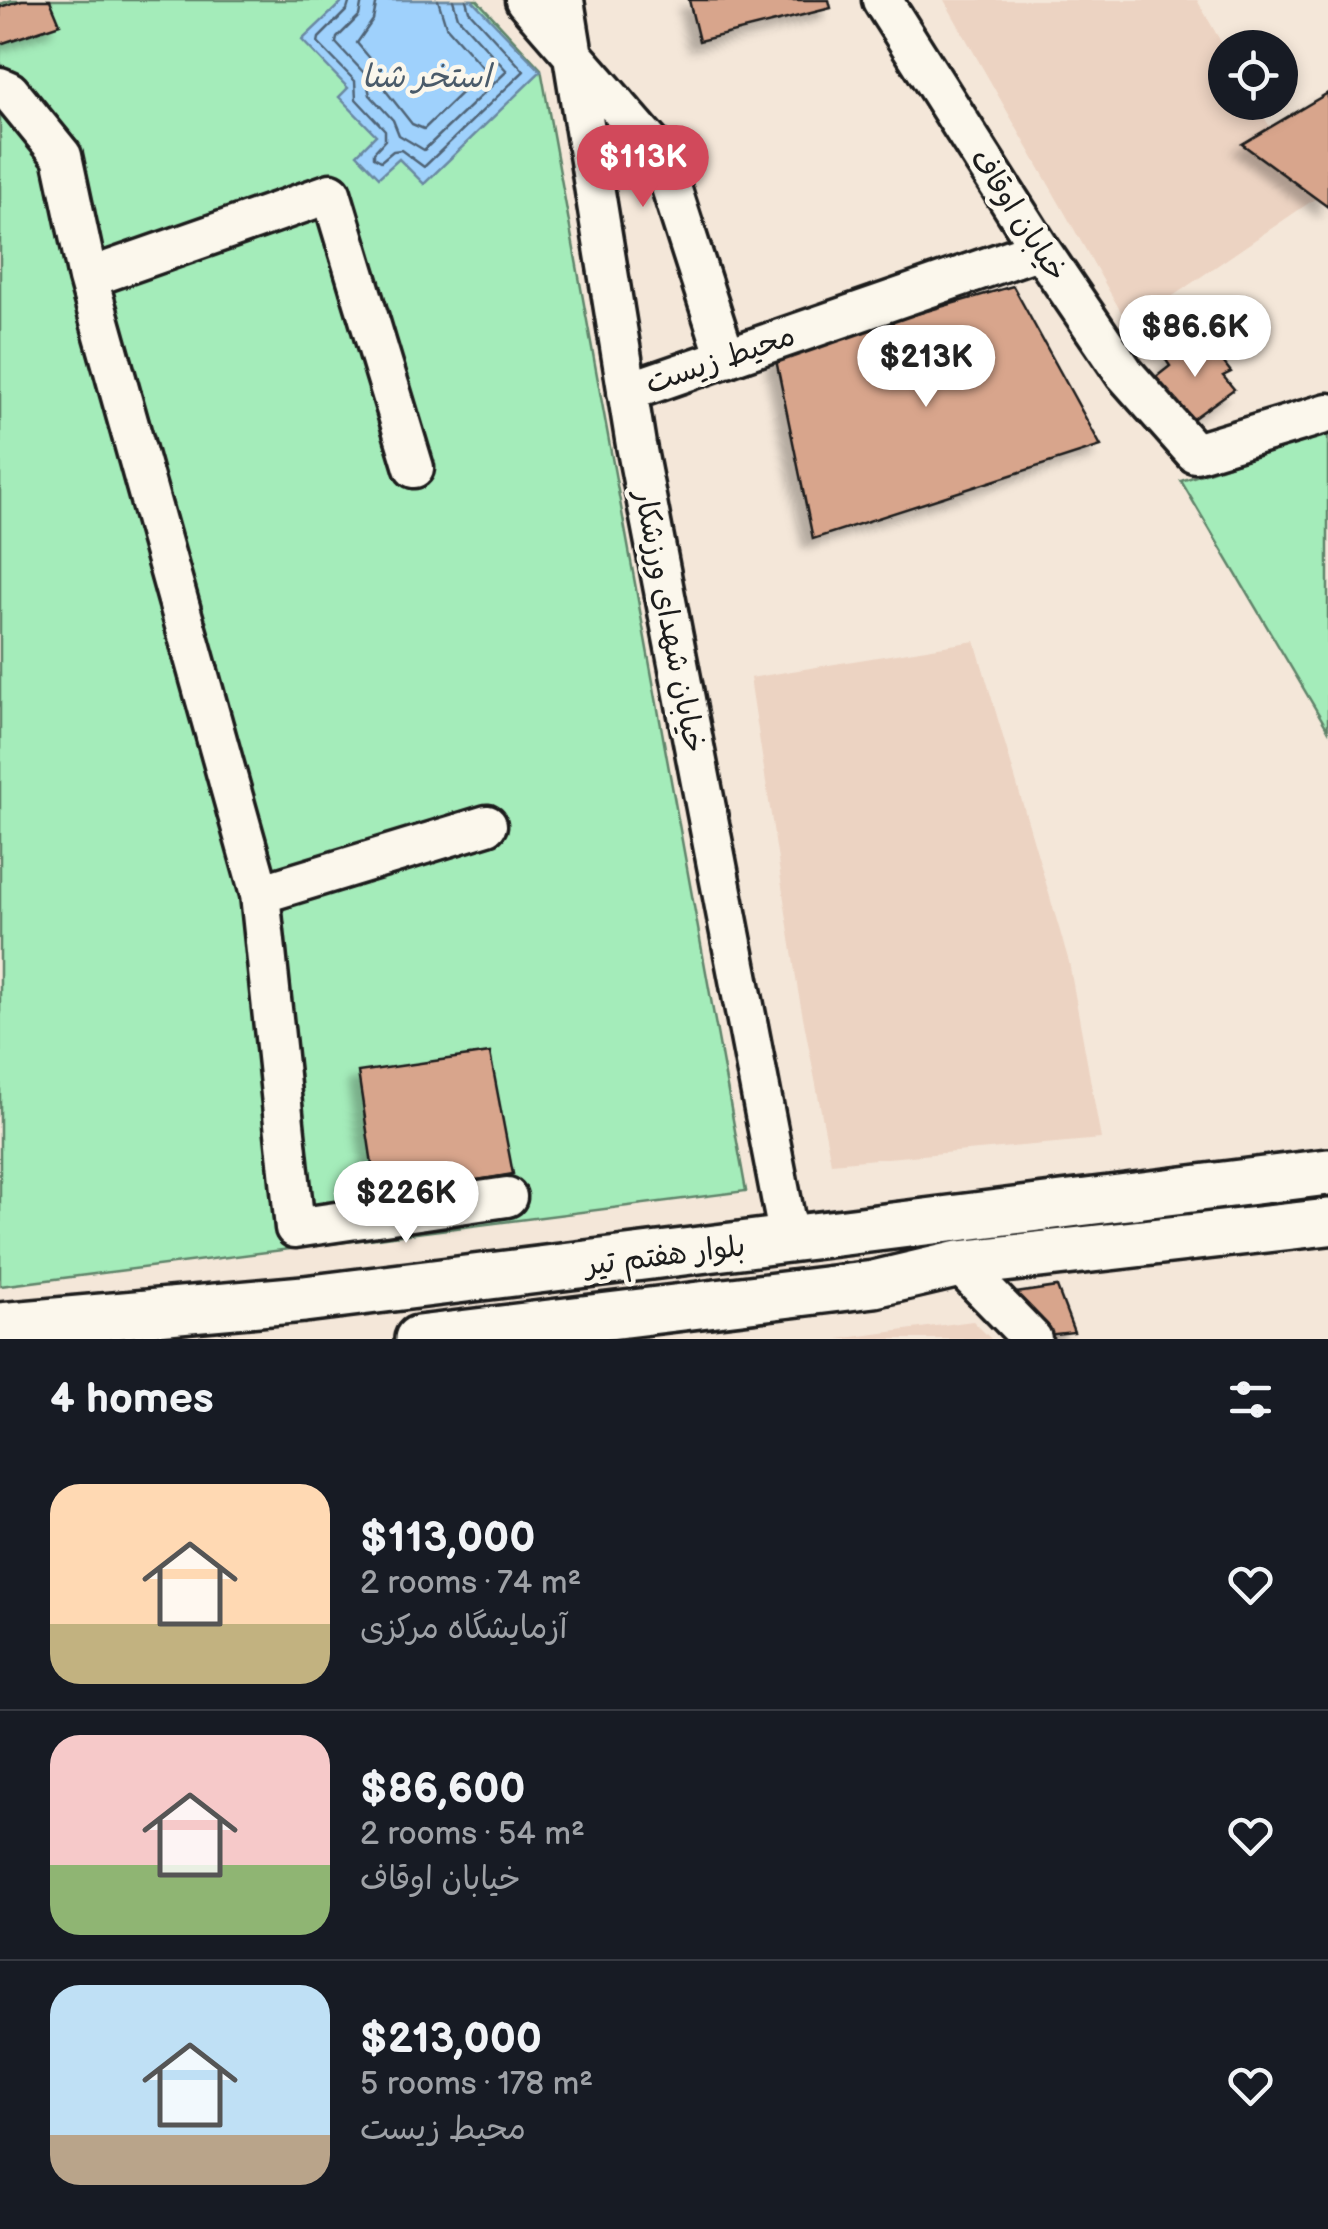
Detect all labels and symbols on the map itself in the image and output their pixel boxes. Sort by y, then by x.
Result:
water label: استخر شنا [362,58,494,97]
pin: $113K [573,125,713,210]
street label: خیابان اوقاف [962,143,1074,289]
pin: $86.6K [1114,295,1276,380]
street label: محیط زیست [641,318,800,402]
pin: $213K [856,325,996,410]
street label: خیابان شهدای ورزشکار [626,485,712,756]
pin: $226K [336,1161,476,1246]
street label: بلوار هفتم تیر [580,1228,748,1287]

